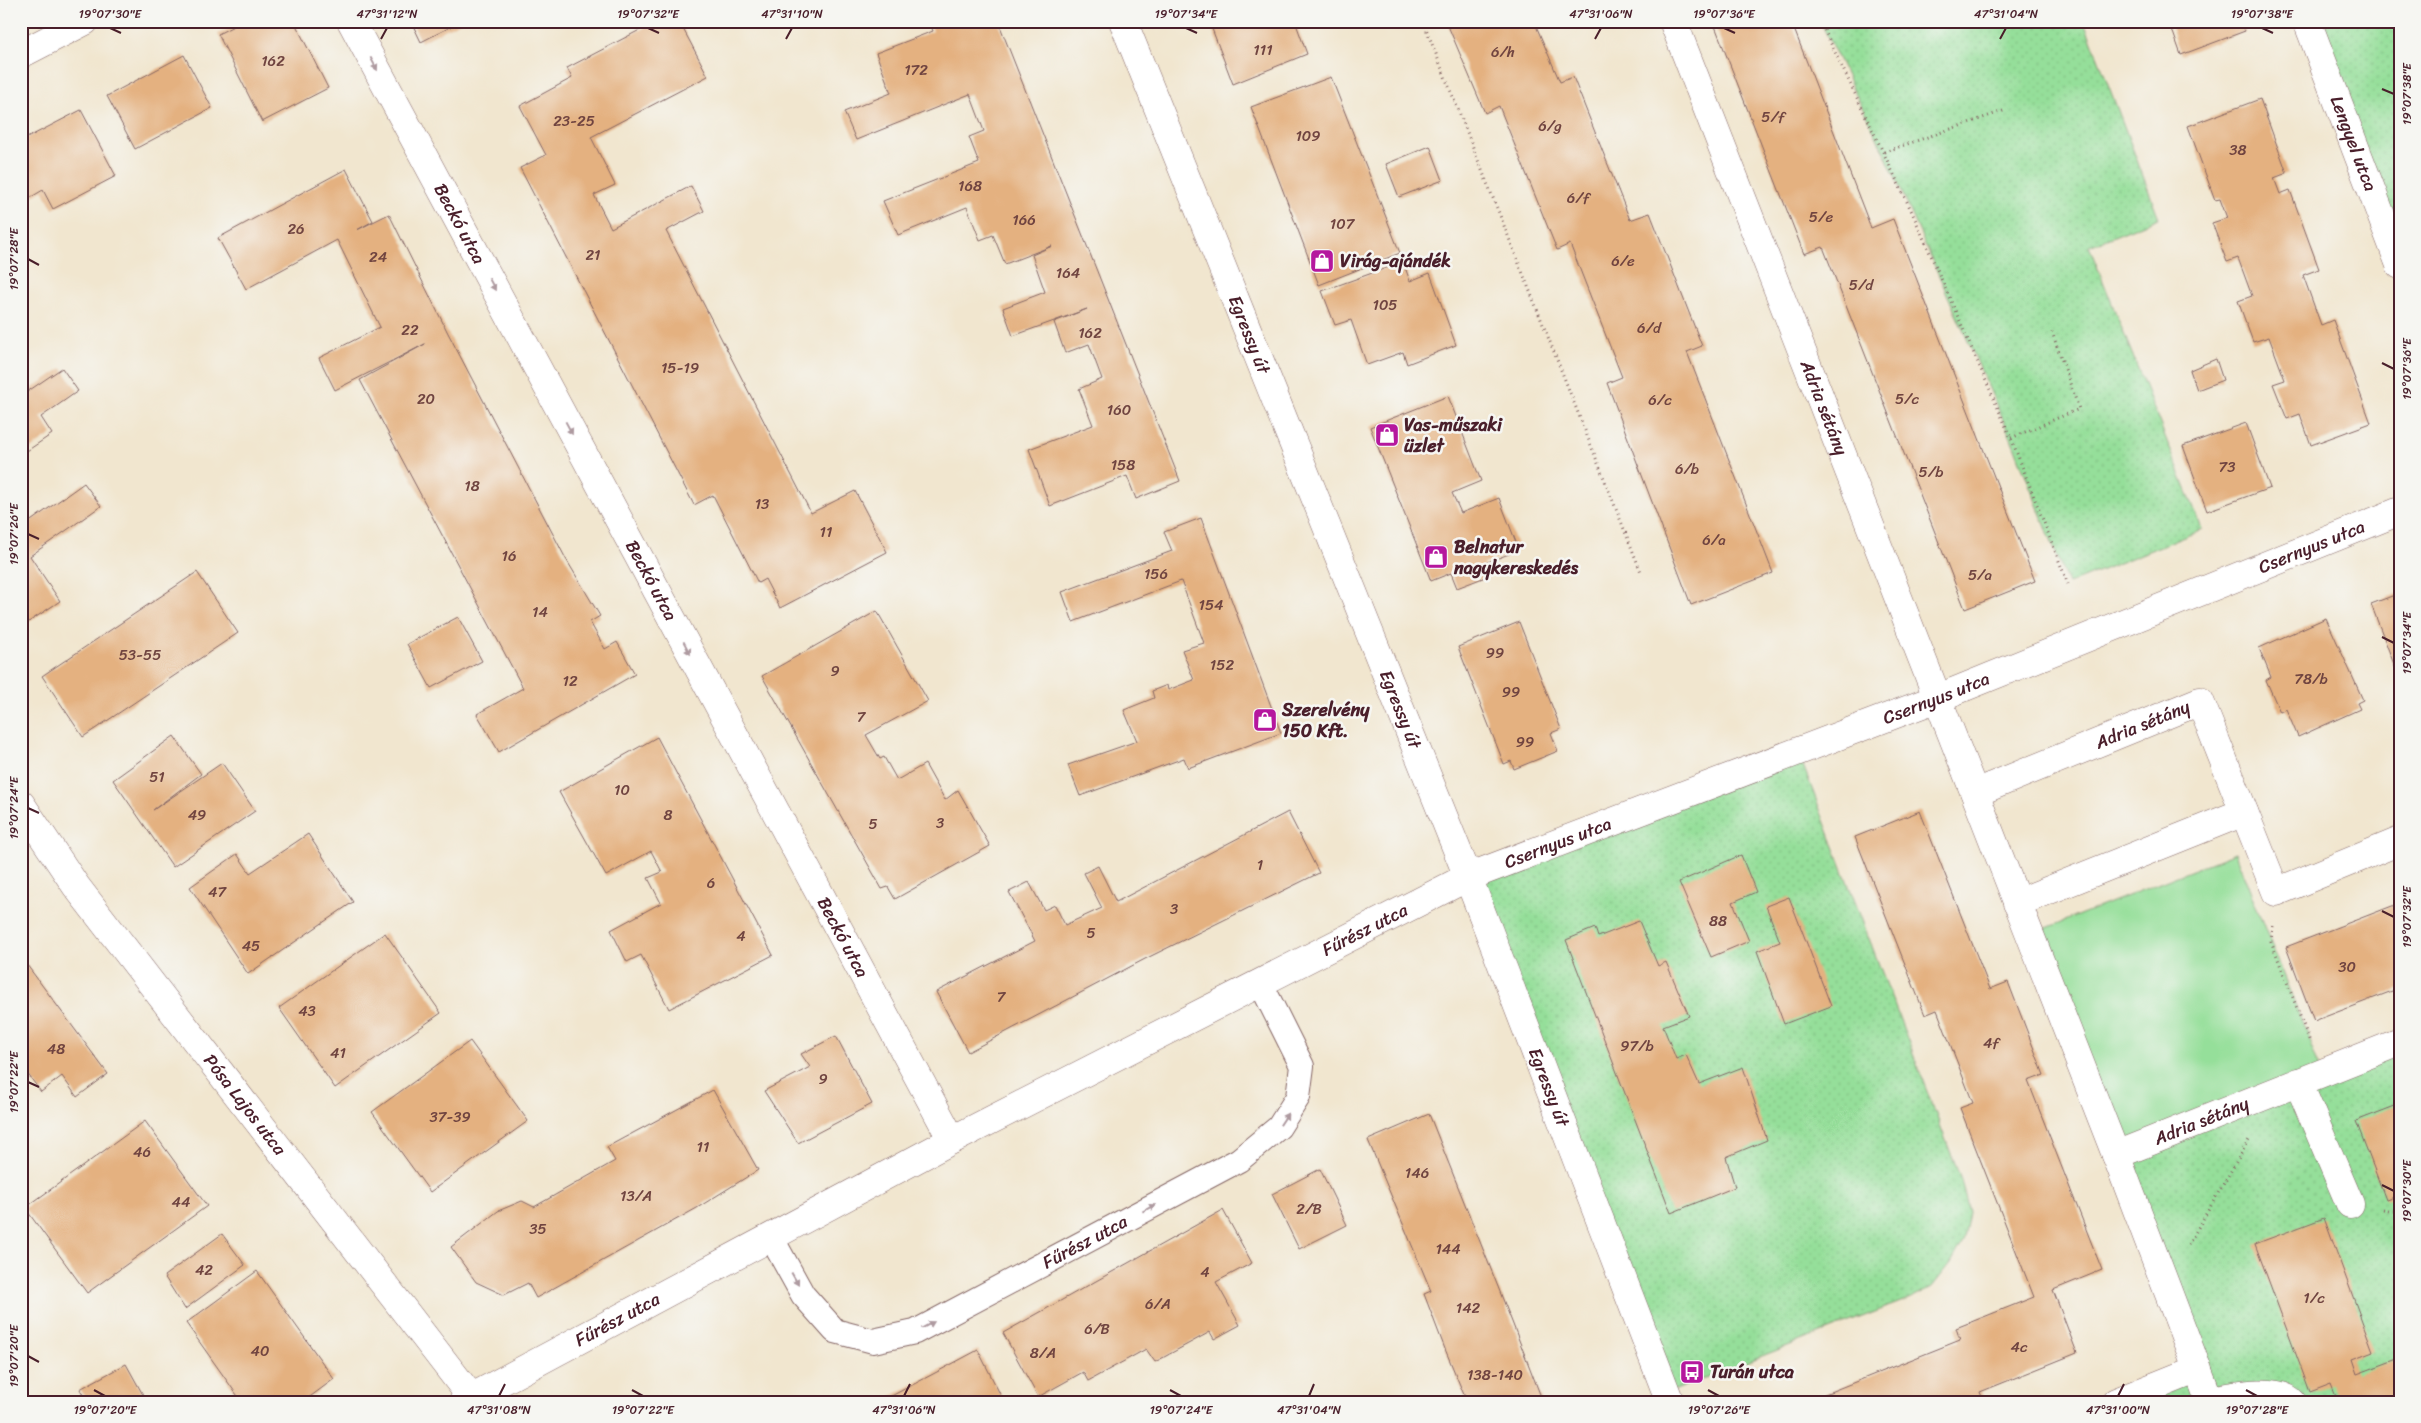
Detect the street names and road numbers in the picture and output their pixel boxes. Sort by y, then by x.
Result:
street label: Lengyel utca [2321,91,2386,196]
street label: Beckó utca [425,177,495,270]
street label: Egressy út [1219,290,1280,379]
street label: Adria sétány [1791,354,1857,461]
street label: Csernyus utca [2253,511,2370,583]
street label: Beckó utca [617,534,686,627]
street label: Csernyus utca [1878,663,1995,734]
street label: Egressy út [1370,665,1431,754]
street label: Adria sétány [2089,690,2196,759]
street label: Csernyus utca [1499,808,1616,878]
street label: Beckó utca [808,891,878,984]
street label: Fűrész utca [1316,894,1414,965]
street label: Egressy út [1519,1043,1579,1132]
street label: Pósa Lajos utca [195,1047,296,1163]
street label: Adria sétány [2148,1087,2255,1155]
street label: Fűrész utca [1036,1205,1134,1278]
street label: Fűrész utca [569,1283,667,1355]

